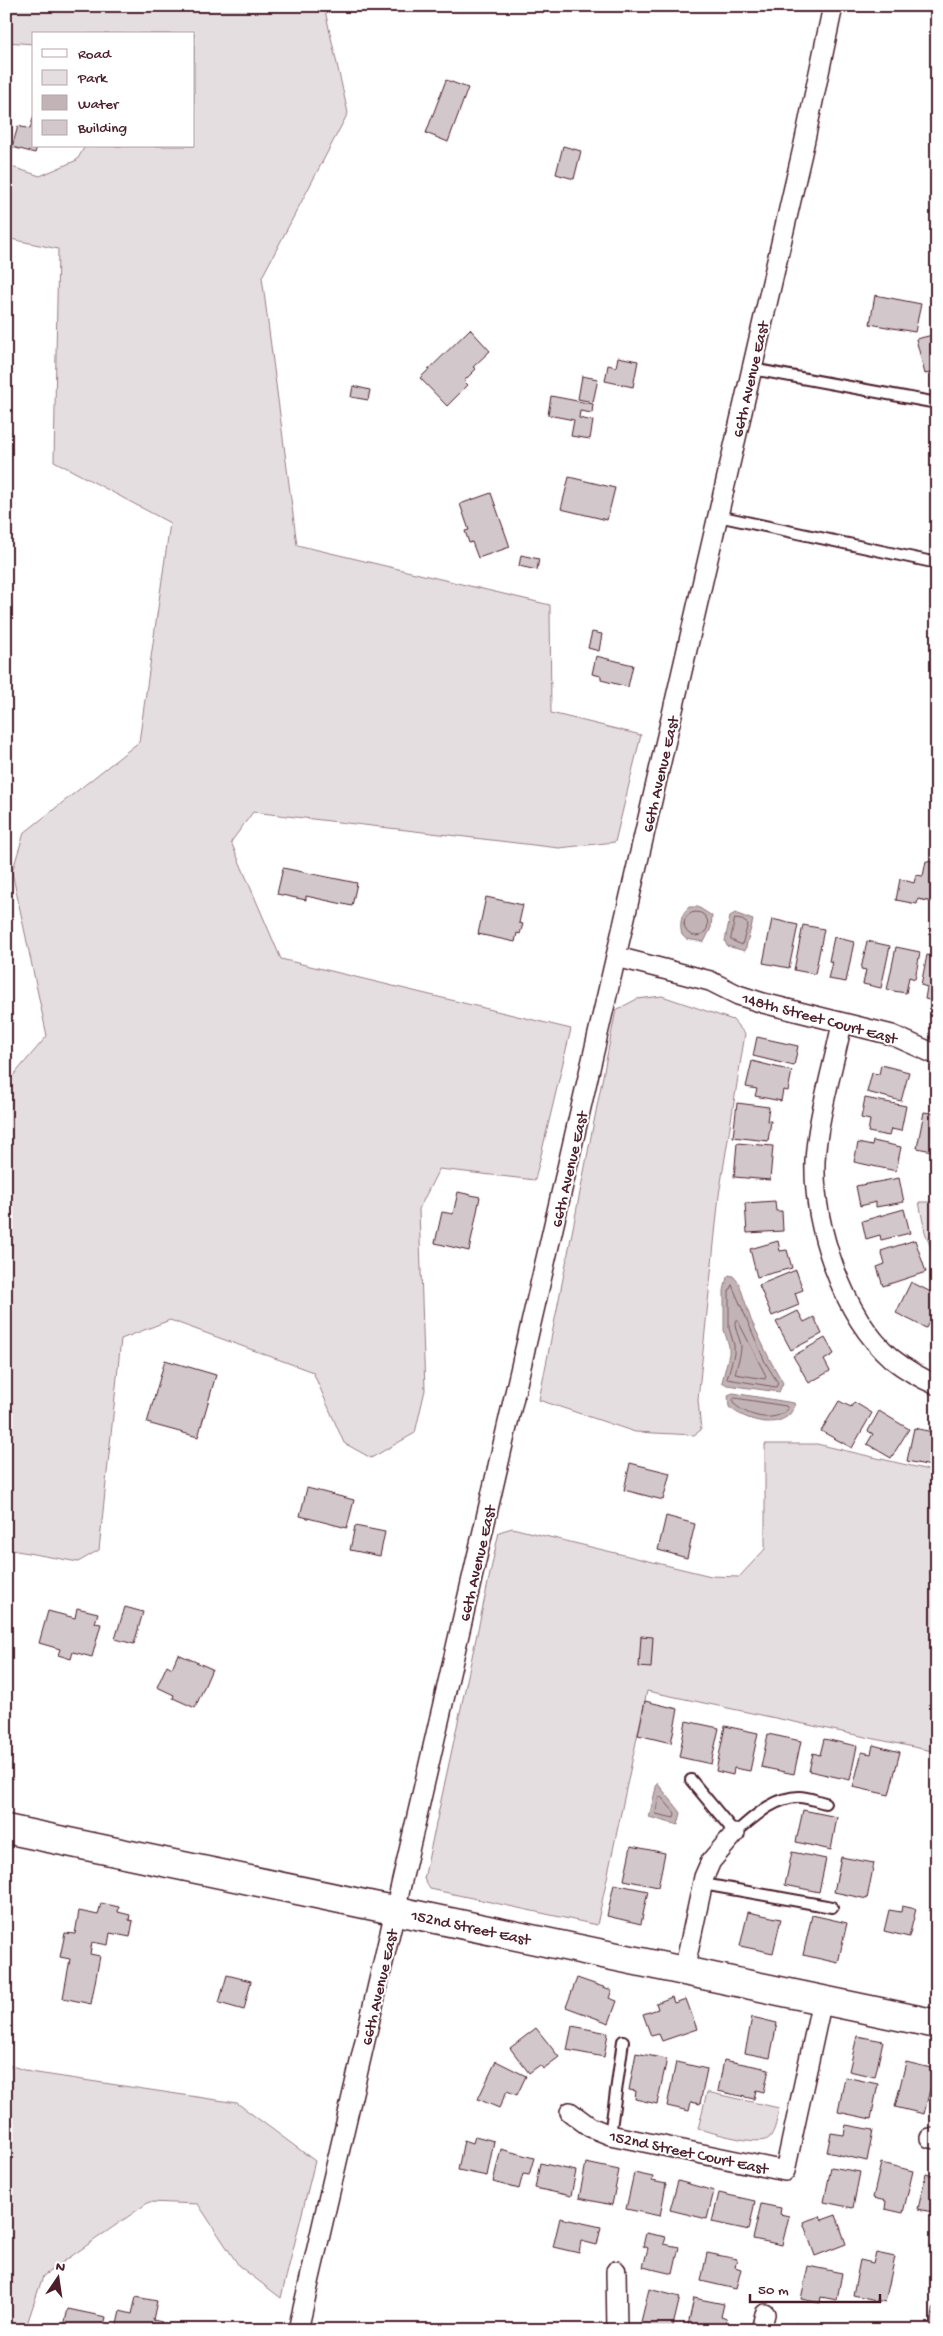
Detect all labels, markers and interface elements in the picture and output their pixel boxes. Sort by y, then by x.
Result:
legend [32,32,195,148]
text: Road [78,46,112,64]
text: Park [77,70,108,88]
text: Water [78,96,120,114]
text: Building [77,120,127,138]
street label: 66th Avenue East [730,319,775,440]
street label: 66th Avenue East [640,714,685,835]
street label: 148th Street Court East [738,990,900,1051]
street label: 66th Avenue East [549,1109,594,1230]
street label: 66th Avenue East [457,1503,502,1624]
street label: 152nd Street East [408,1907,533,1952]
street label: 66th Avenue East [359,1927,404,2048]
street label: 152nd Street Court East [606,2128,771,2181]
north arrow [32,2254,82,2304]
text: N [54,2258,67,2277]
scale bar [750,2271,880,2303]
text: 50 m [758,2282,789,2300]

